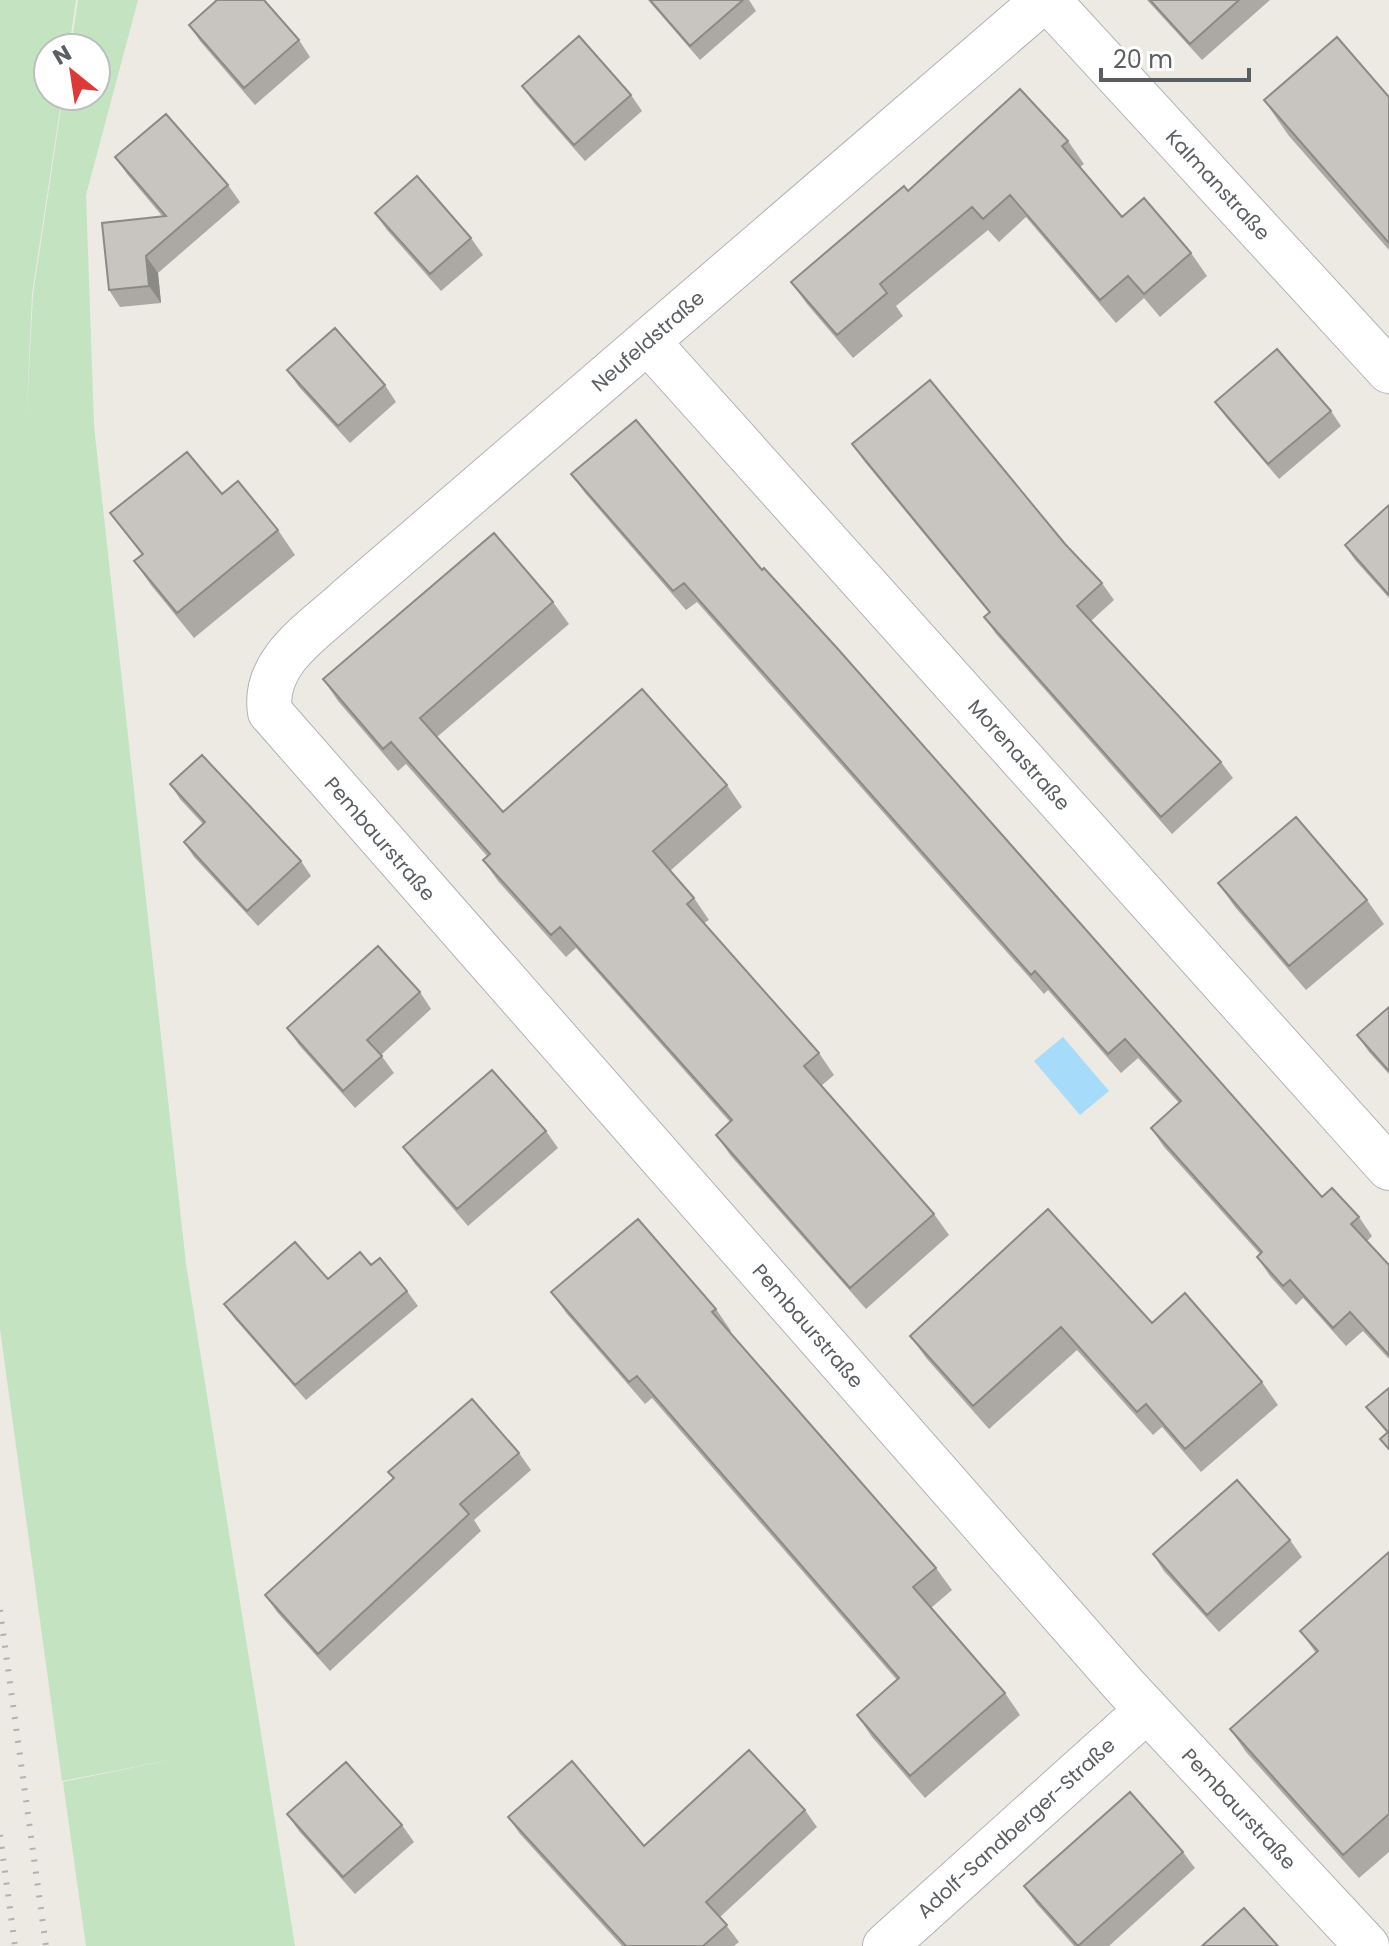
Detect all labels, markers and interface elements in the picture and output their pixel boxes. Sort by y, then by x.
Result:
north arrow [32,32,112,112]
scale bar [1101,32,1249,82]
text: N [47,38,77,73]
text: 20 m [1113,43,1173,76]
street label: Kalmanstraße [1159,124,1277,246]
street label: Neufeldstraße [585,284,711,398]
street label: Morenastraße [961,693,1077,817]
street label: Pembaurstraße [318,771,442,907]
street label: Pembaurstraße [746,1258,870,1394]
street label: Adolf-Sandberger-Straße [911,1731,1121,1925]
street label: Pembaurstraße [1175,1742,1303,1876]

